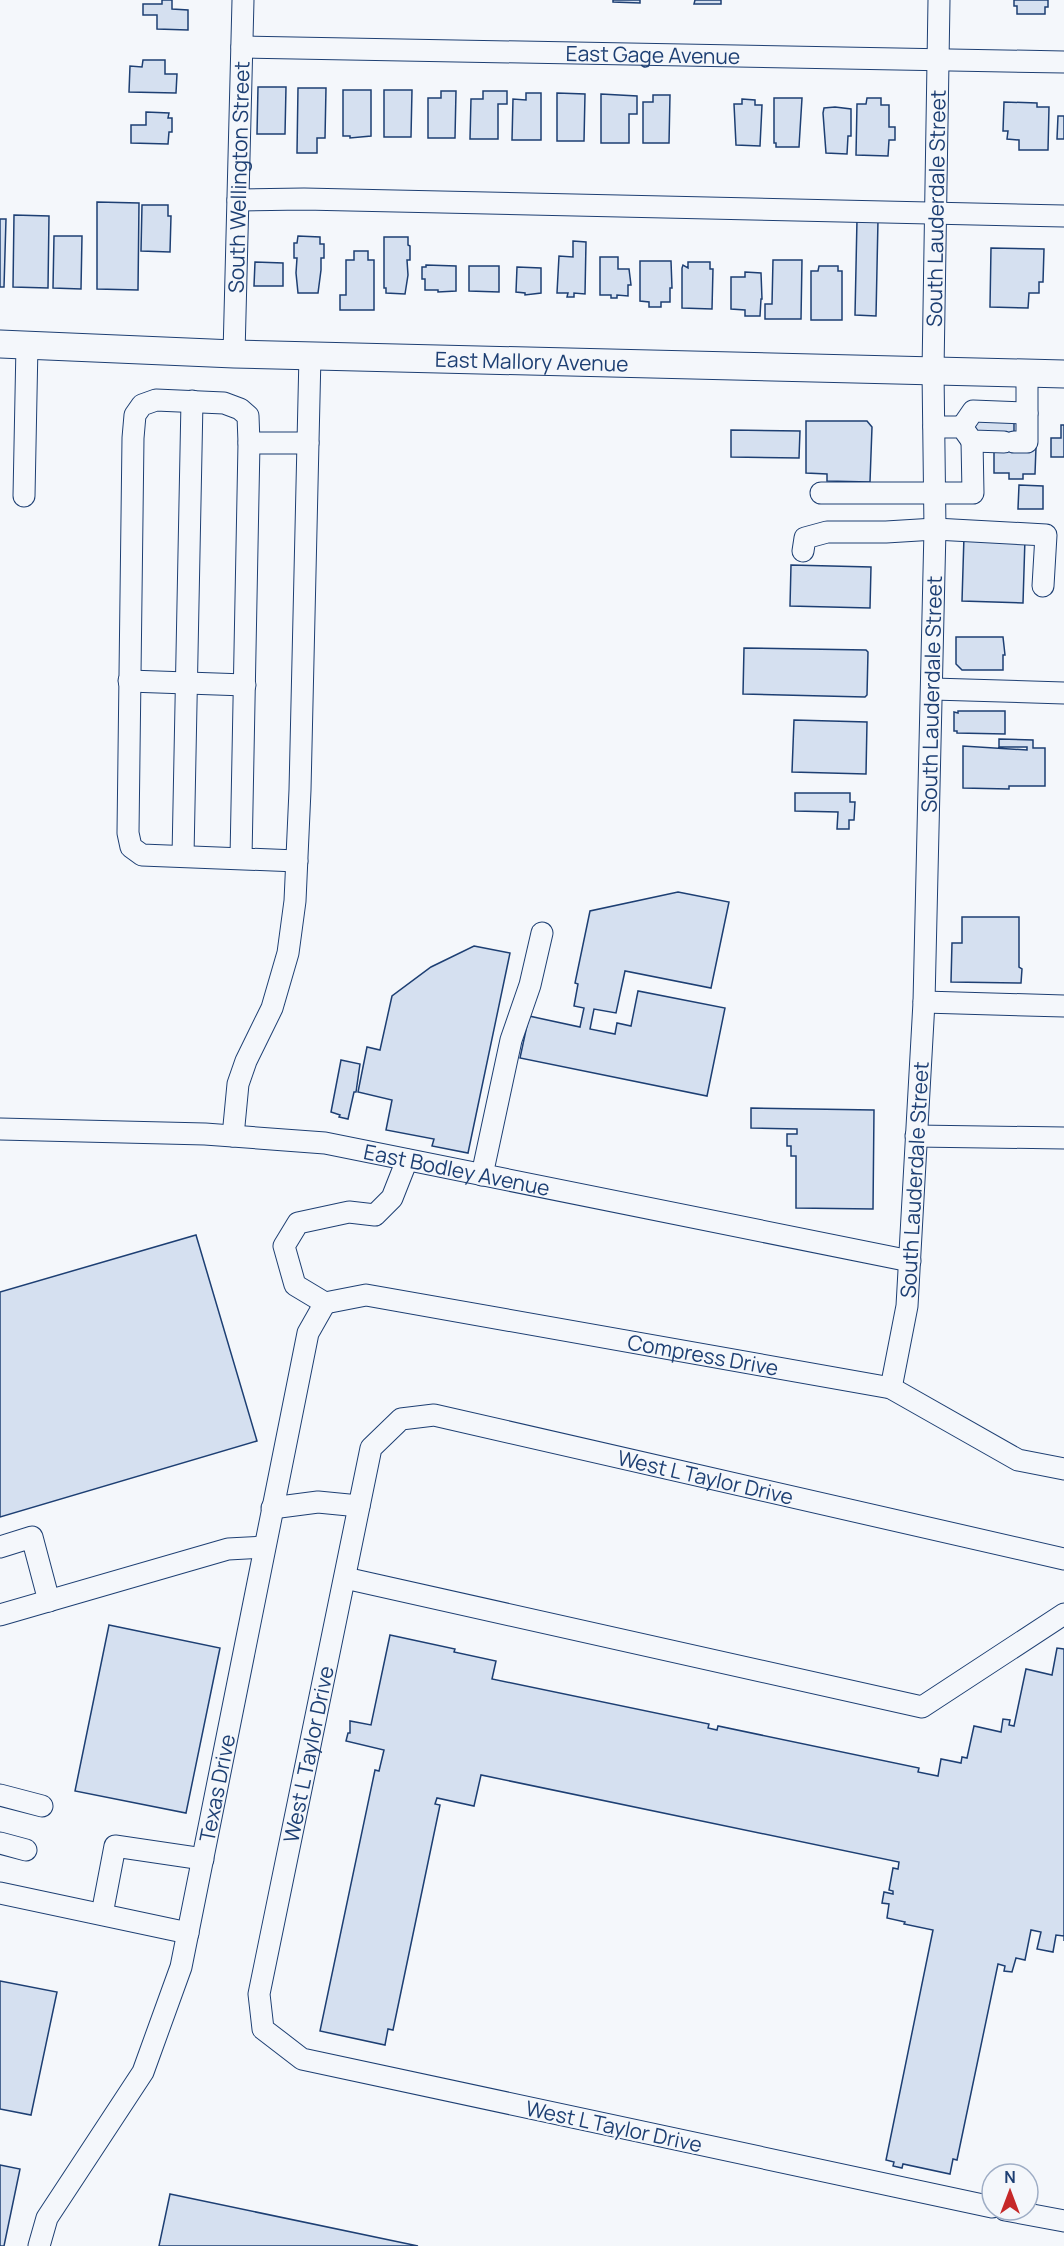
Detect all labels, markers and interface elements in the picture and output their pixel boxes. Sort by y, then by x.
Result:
street label: East Gage Avenue [565,39,741,70]
street label: South Wellington Street [222,61,255,293]
street label: South Lauderdale Street [920,89,952,327]
street label: East Mallory Avenue [435,345,629,378]
street label: South Lauderdale Street [914,575,948,813]
street label: South Lauderdale Street [893,1061,935,1299]
street label: East Bodley Avenue [361,1137,552,1202]
street label: Compress Drive [625,1328,781,1382]
street label: West L Taylor Drive [615,1443,796,1511]
street label: West L Taylor Drive [276,1663,340,1845]
street label: Texas Drive [192,1732,241,1844]
street label: West L Taylor Drive [523,2094,705,2158]
north arrow [980,2162,1040,2222]
text: N [1004,2166,1016,2188]

